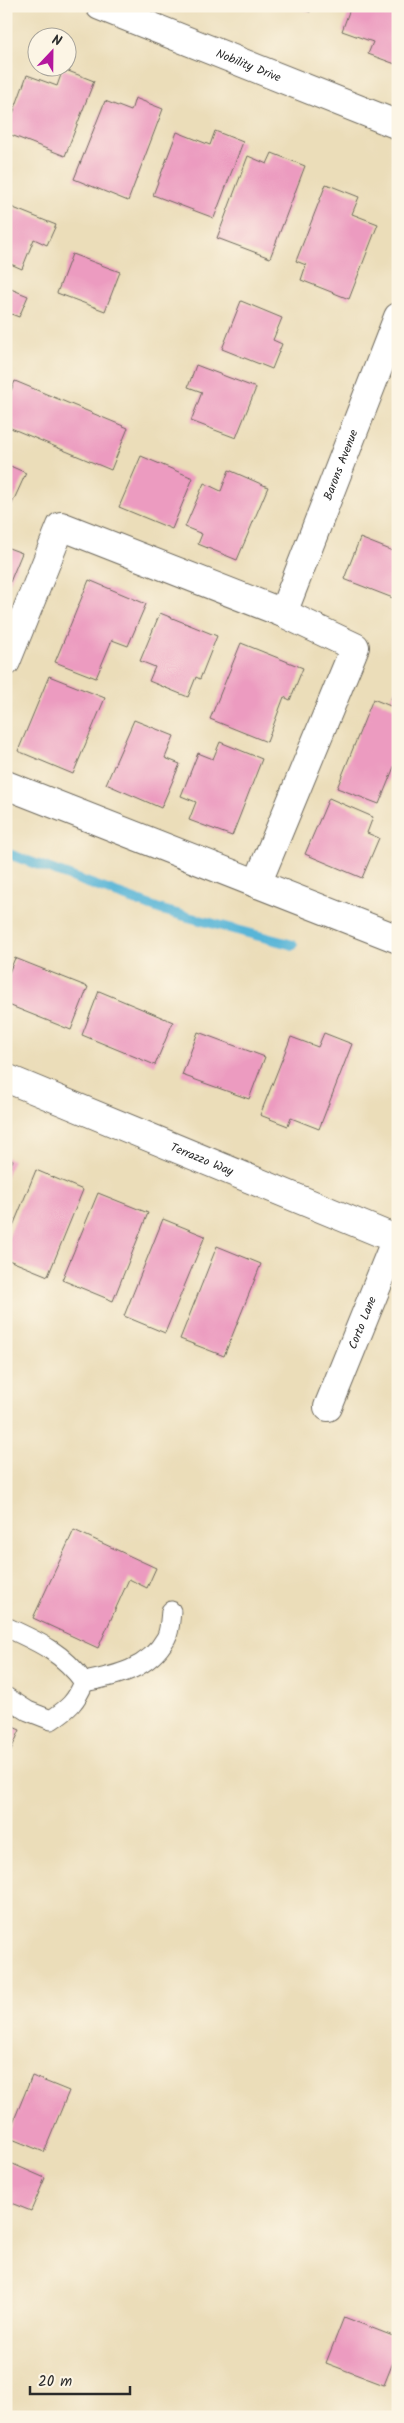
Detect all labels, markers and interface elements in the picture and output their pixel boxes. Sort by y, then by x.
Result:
north arrow [28,28,78,78]
text: N [48,29,65,53]
street label: Nobility Drive [213,44,285,87]
street label: Barons Avenue [318,426,363,503]
street label: Terrazzo Way [167,1137,237,1181]
street label: Corto Lane [343,1293,382,1352]
scale bar [30,2363,130,2395]
text: 20 m [38,2370,72,2394]

